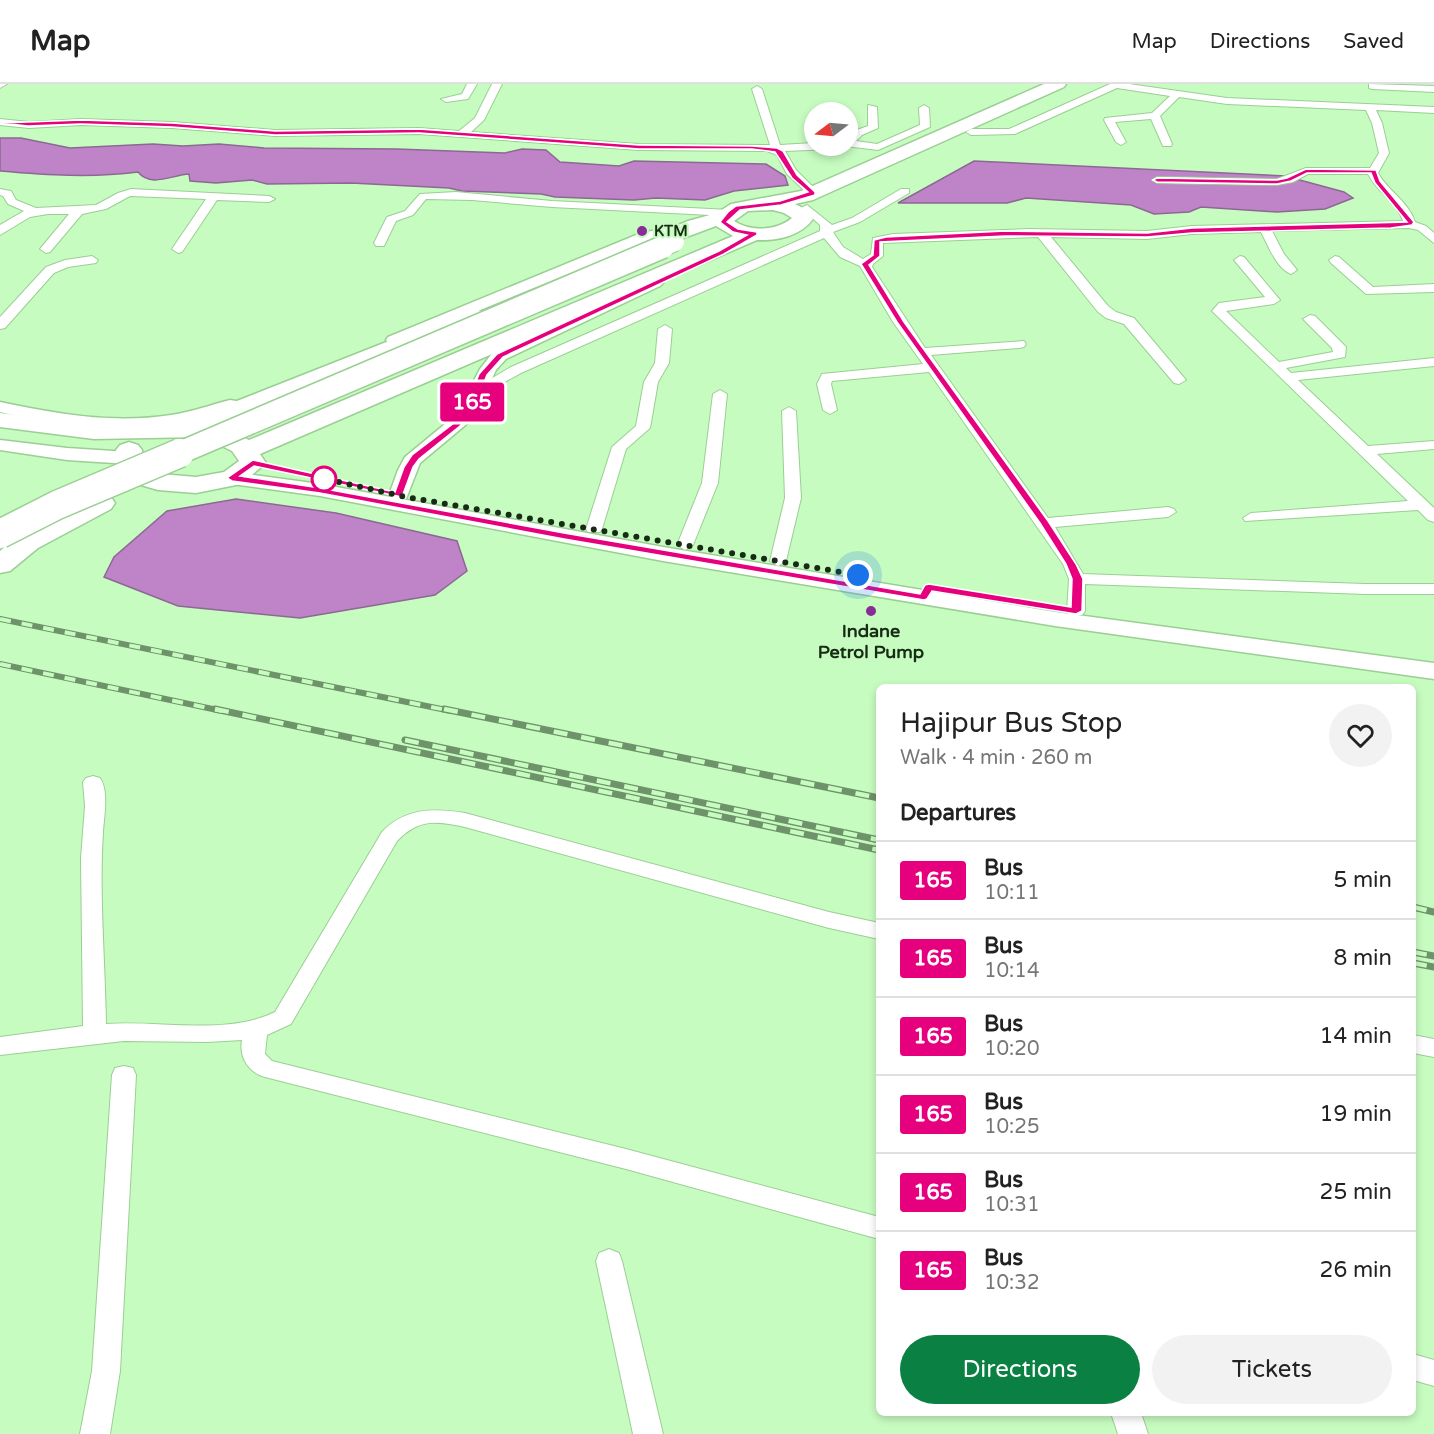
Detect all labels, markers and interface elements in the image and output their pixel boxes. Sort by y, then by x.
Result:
text: Map [30,24,90,58]
text: Map [1131,29,1177,54]
text: Directions [1210,29,1310,54]
text: Saved [1343,29,1404,54]
north arrow [804,102,858,156]
map controls [804,102,858,156]
place label: KTM [654,222,688,240]
marker: KTM [635,224,649,238]
line badge: 165 [438,382,506,422]
text: 165 [452,390,492,415]
unlabelled marker [311,466,337,492]
your location [843,560,873,590]
marker: Indane Petrol Pump [864,604,878,618]
place label: Indane Petrol Pump [818,620,924,663]
button: heart [1329,704,1392,767]
text: Hajipur Bus Stop [900,706,1123,740]
text: Walk · 4 min · 260 m [900,746,1092,770]
text: Departures [900,800,1016,826]
text: Bus [984,855,1023,881]
text: 5 min [1333,867,1392,893]
text: 165 [913,868,953,893]
text: 10:11 [984,881,1039,905]
text: Bus [984,933,1023,959]
text: 8 min [1333,945,1392,971]
text: 165 [913,946,953,971]
text: 10:14 [984,959,1039,983]
text: Bus [984,1011,1023,1037]
text: 14 min [1320,1023,1392,1049]
text: 165 [913,1024,953,1049]
text: 10:20 [984,1037,1039,1061]
text: Bus [984,1089,1023,1115]
text: 19 min [1320,1101,1392,1127]
text: 165 [913,1102,953,1127]
text: 10:25 [984,1115,1039,1139]
text: Bus [984,1167,1023,1193]
text: 25 min [1320,1179,1392,1205]
text: 165 [913,1180,953,1205]
text: 10:31 [984,1193,1039,1217]
text: Bus [984,1245,1023,1271]
text: 26 min [1320,1257,1392,1283]
text: 165 [913,1258,953,1283]
text: 10:32 [984,1271,1039,1295]
button: Directions [900,1335,1140,1404]
button: Tickets [1152,1335,1392,1404]

